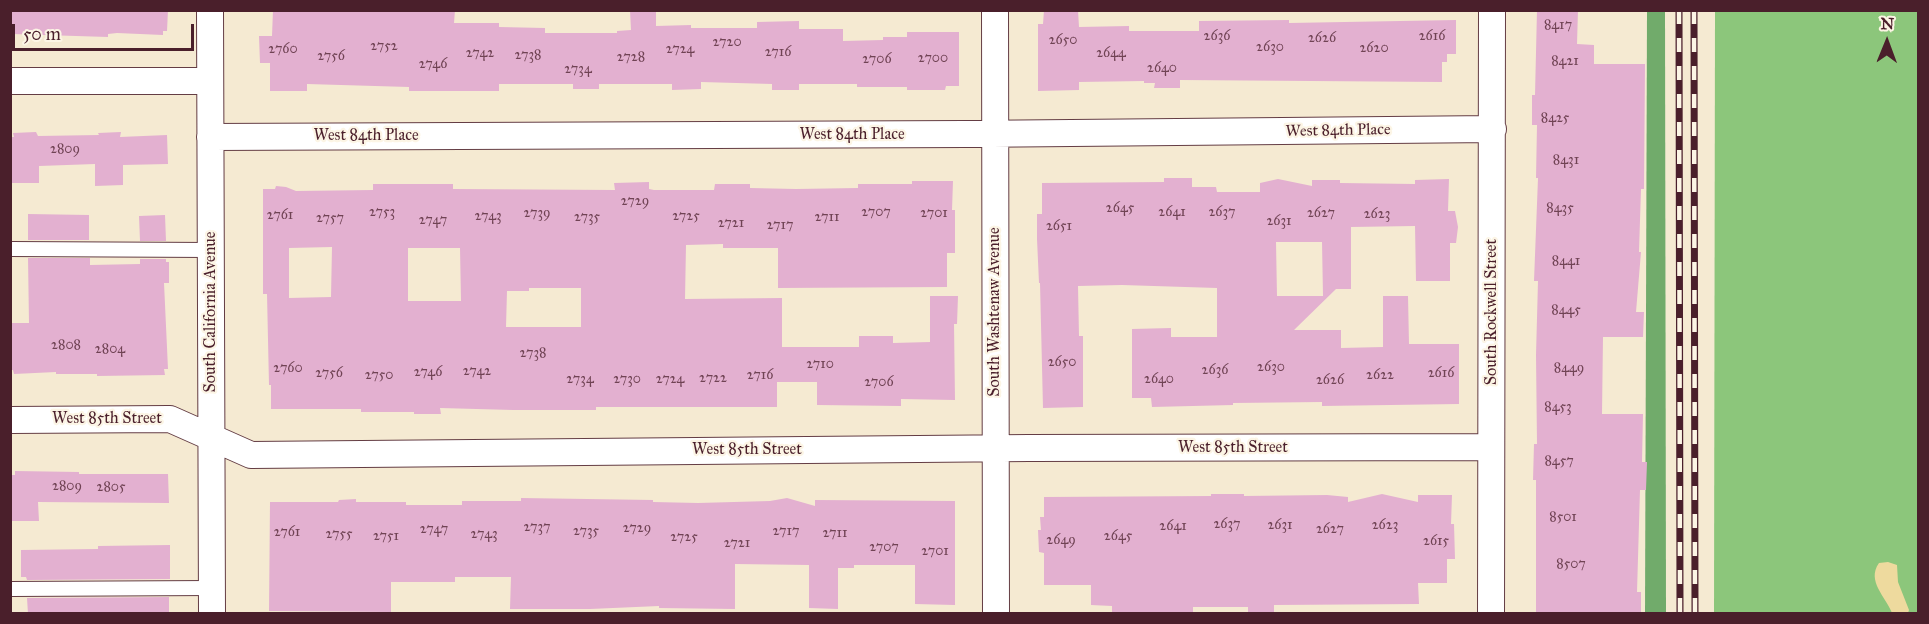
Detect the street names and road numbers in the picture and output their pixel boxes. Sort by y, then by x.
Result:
street label: West 84th Place [1285,120,1391,142]
street label: West 84th Place [799,125,905,145]
street label: West 84th Place [313,126,419,146]
street label: South Washtenaw Avenue [985,227,1005,397]
street label: South California Avenue [201,232,221,392]
street label: South Rockwell Street [1482,239,1502,385]
street label: West 85th Street [52,409,162,429]
street label: West 85th Street [1178,438,1288,458]
street label: West 85th Street [692,440,802,460]

